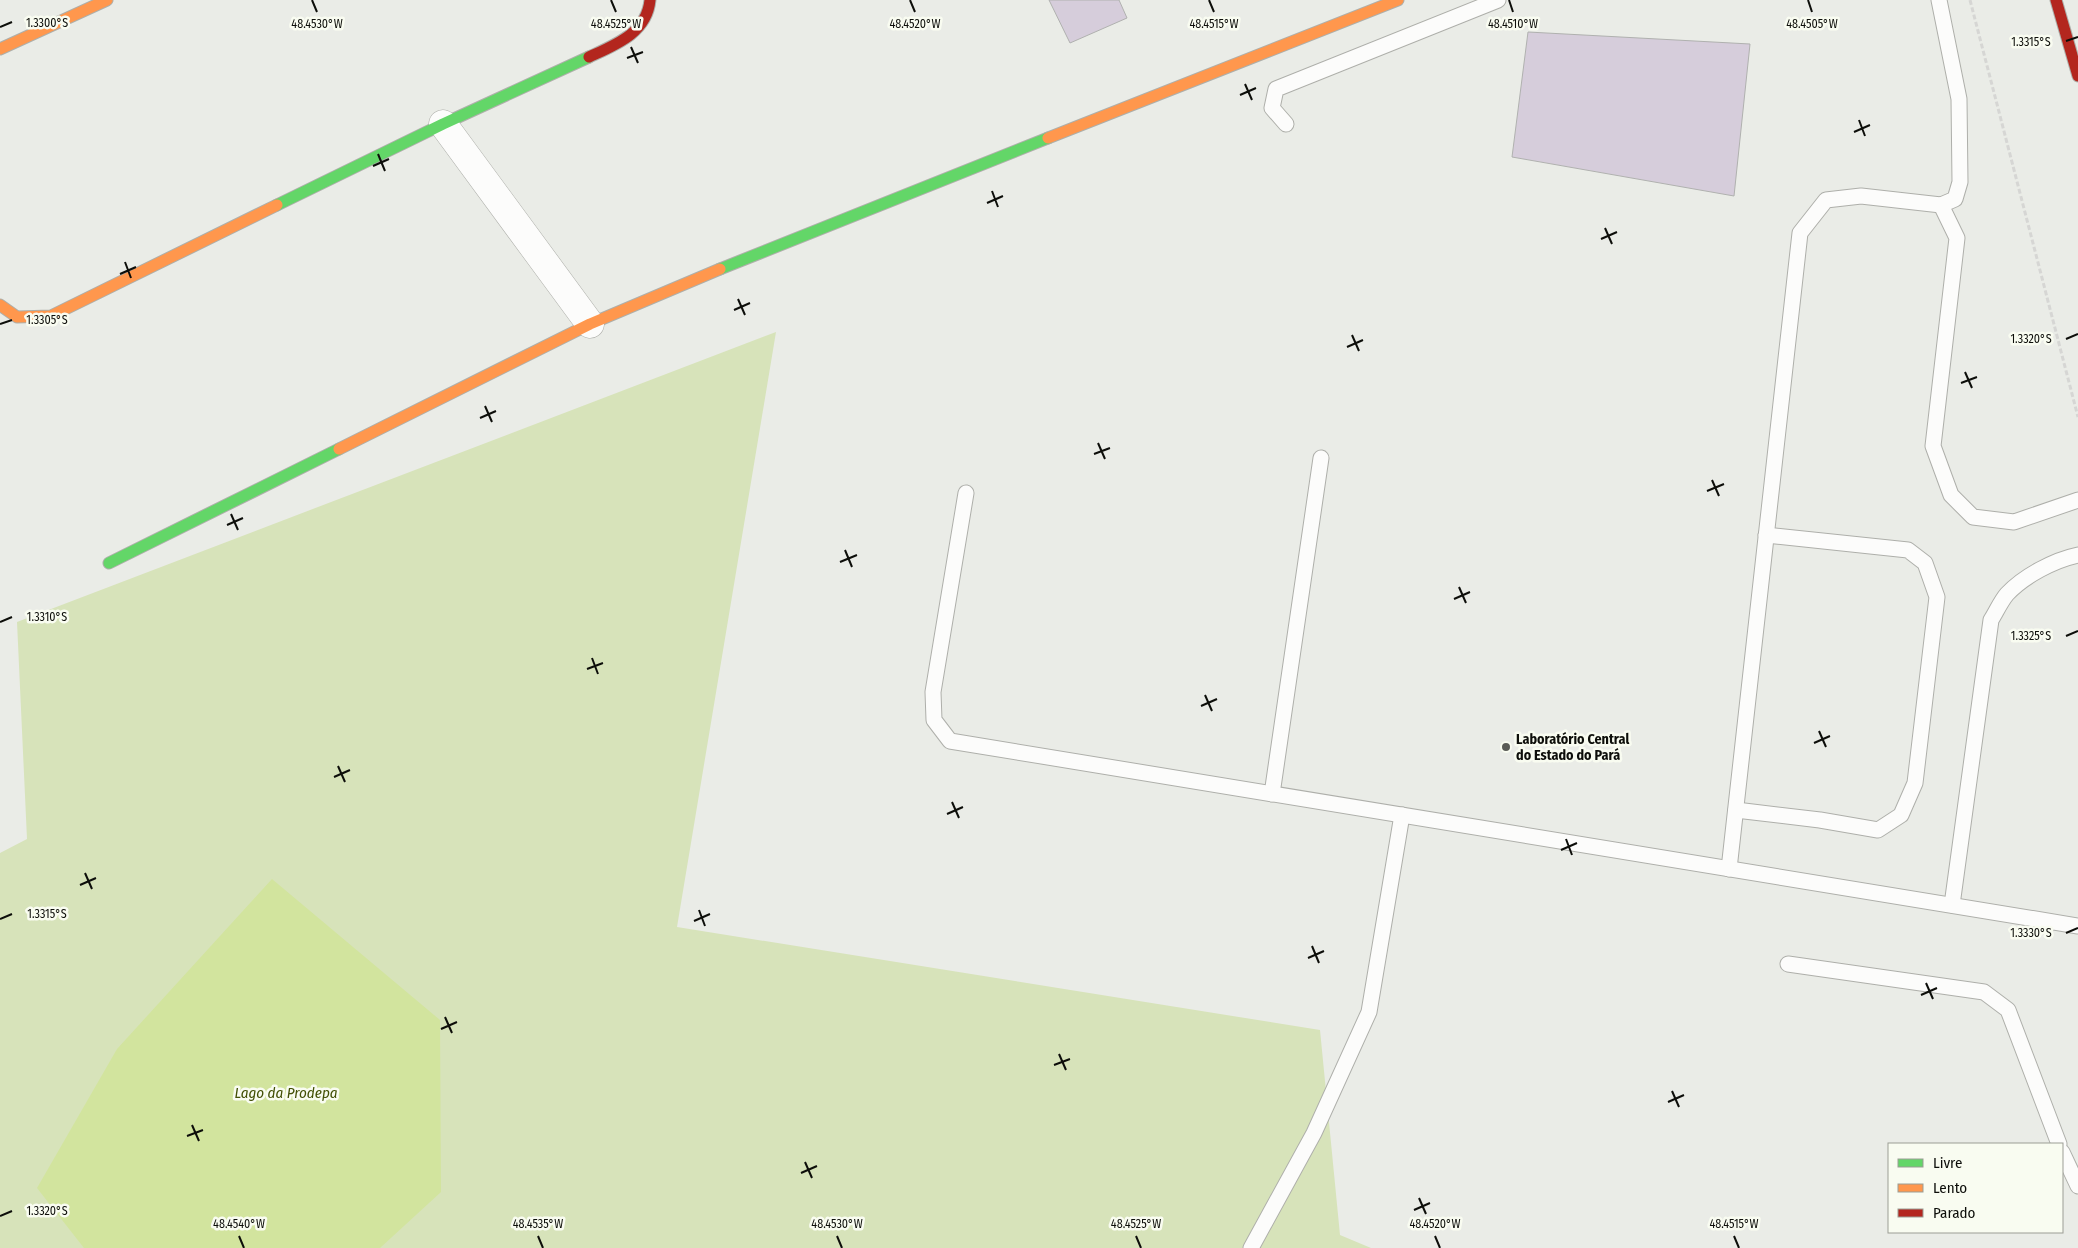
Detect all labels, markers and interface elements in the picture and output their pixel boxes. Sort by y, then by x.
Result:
text: 1.3300°S [26,16,68,30]
text: 48.4530°W [291,17,343,31]
text: 48.4525°W [591,17,641,31]
text: 48.4520°W [889,17,941,31]
text: 48.4515°W [1189,17,1239,31]
text: 48.4510°W [1488,17,1538,31]
text: 48.4505°W [1786,17,1838,31]
text: 1.3315°S [2011,35,2051,49]
text: 1.3305°S [26,313,68,327]
text: 1.3320°S [2010,332,2052,346]
text: 1.3310°S [27,610,67,624]
text: 1.3325°S [2011,629,2051,643]
place label: Laboratório Central do Estado do Pará [1516,731,1629,764]
marker: Laboratório Central do Estado do Pará [1500,741,1512,753]
text: 1.3315°S [27,907,67,921]
text: 1.3330°S [2010,926,2052,940]
water label: Lago da Prodepa [234,1084,338,1102]
legend [1888,1143,2063,1233]
text: Livre [1933,1154,1962,1172]
text: Lento [1933,1179,1967,1197]
text: 1.3320°S [26,1204,68,1218]
text: Parado [1933,1204,1976,1222]
text: 48.4540°W [213,1217,265,1231]
text: 48.4535°W [513,1217,563,1231]
text: 48.4530°W [811,1217,863,1231]
text: 48.4525°W [1111,1217,1161,1231]
text: 48.4520°W [1409,1217,1461,1231]
text: 48.4515°W [1709,1217,1759,1231]

